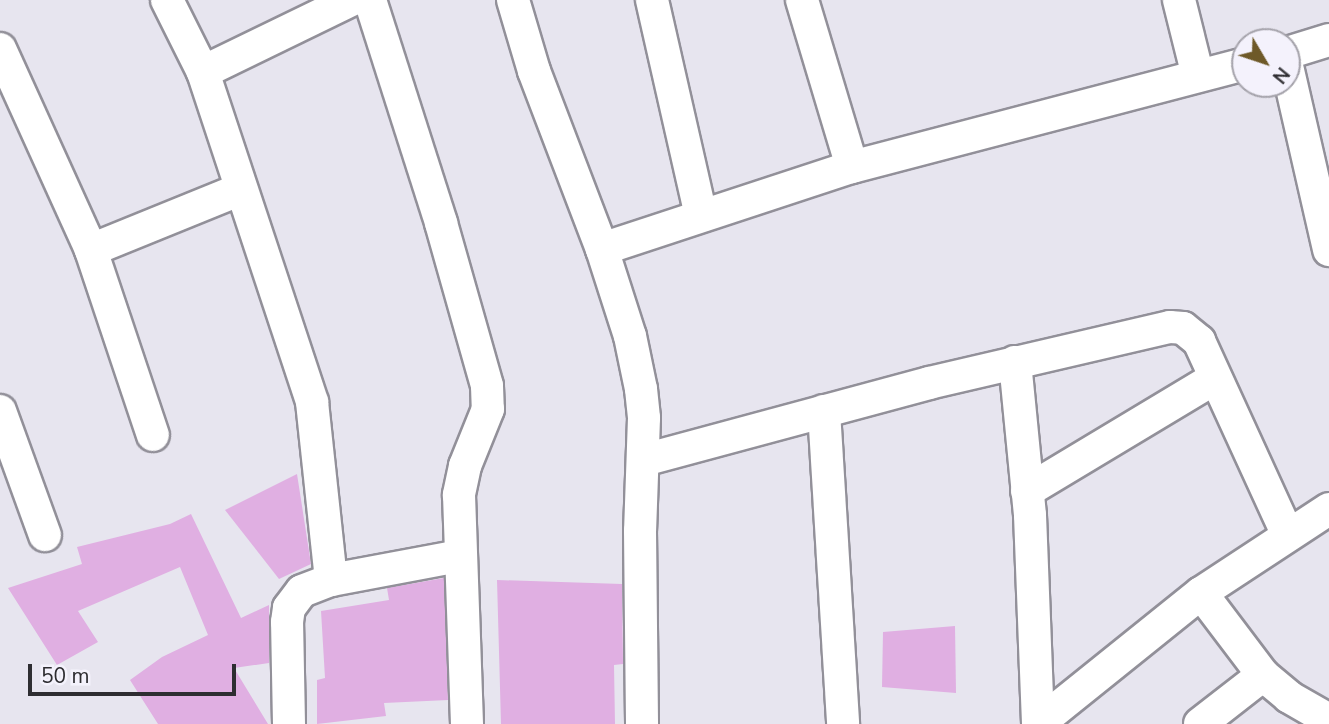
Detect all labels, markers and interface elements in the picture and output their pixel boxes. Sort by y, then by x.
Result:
north arrow [1231,28,1301,98]
text: N [1266,61,1295,89]
scale bar [32,650,240,694]
text: 50 m [41,662,90,690]

